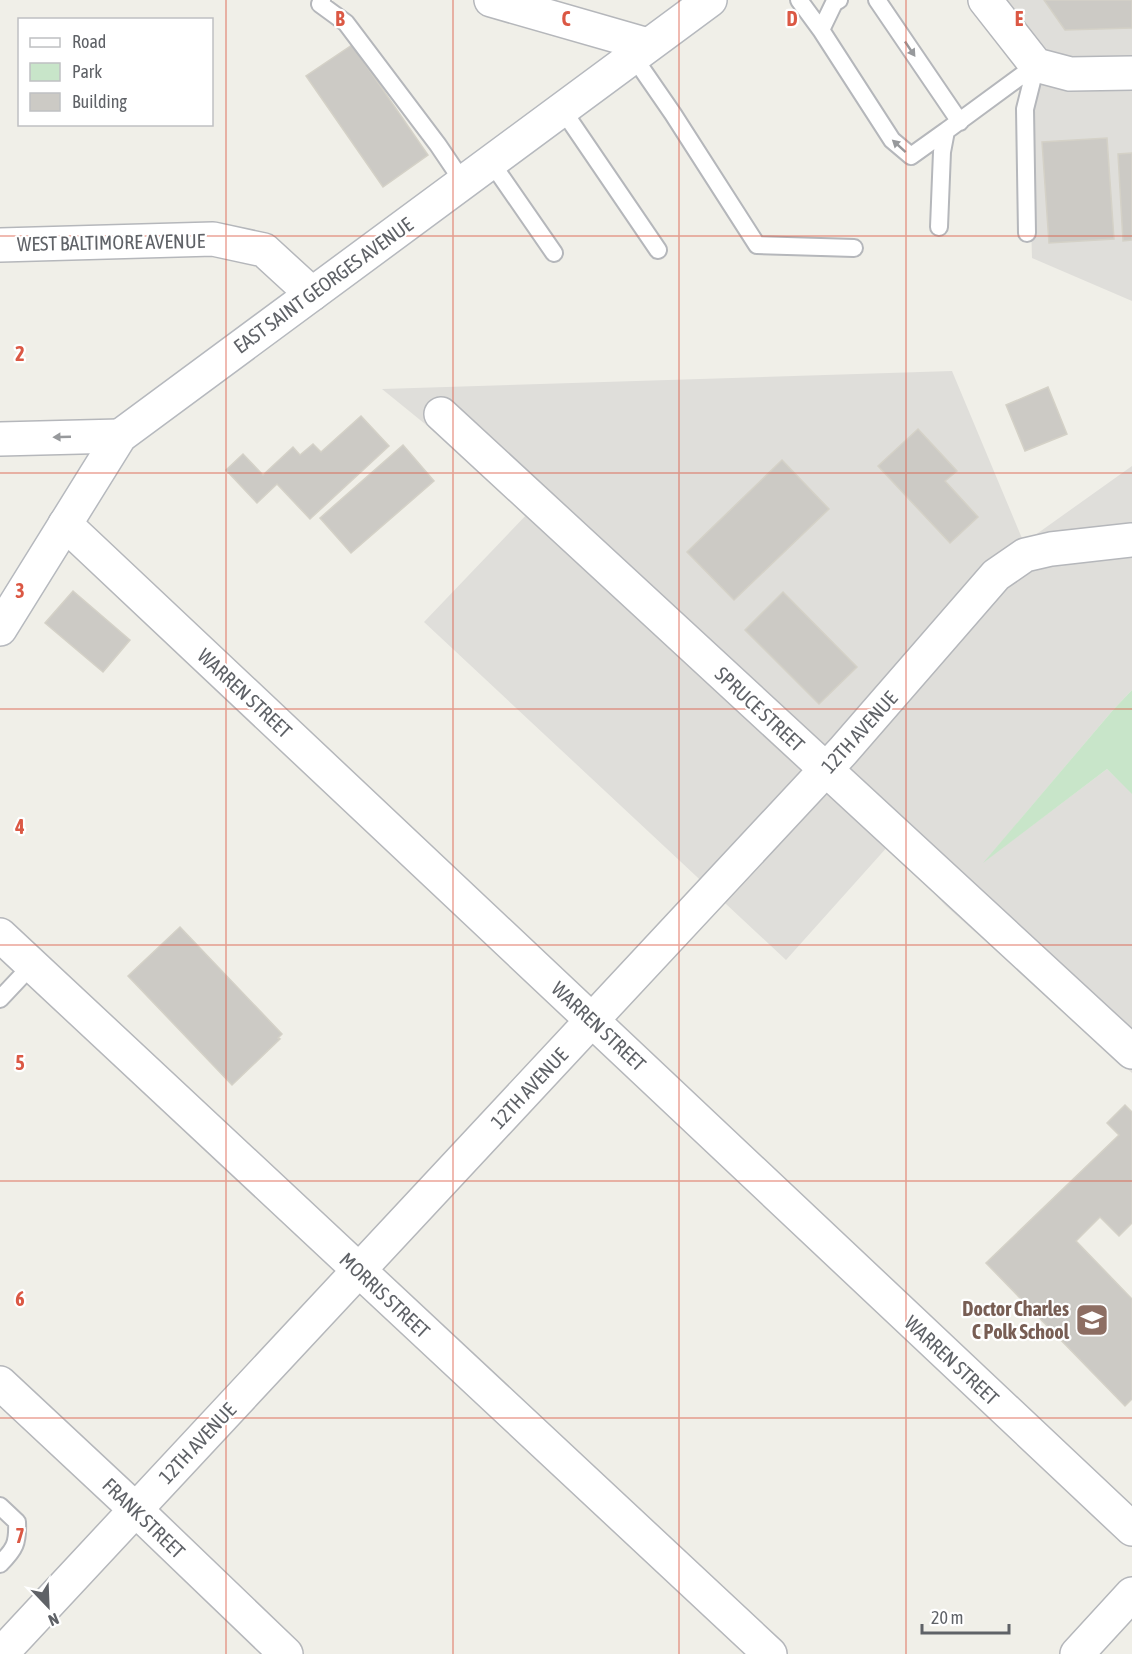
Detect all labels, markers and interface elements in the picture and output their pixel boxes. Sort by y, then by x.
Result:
text: B [335,7,345,30]
text: C [562,7,571,30]
text: D [786,7,798,30]
text: E [1015,7,1024,30]
legend [18,18,213,126]
text: Road [72,31,106,52]
one-way arrow [904,40,916,56]
text: Park [72,61,102,82]
text: Building [72,91,127,112]
one-way arrow [892,139,907,153]
street label: EAST SAINT GEORGES AVENUE [229,212,417,358]
street label: WEST BALTIMORE AVENUE [17,229,206,255]
text: 2 [15,342,25,365]
one-way arrow [52,433,71,442]
text: 3 [15,579,25,602]
street label: WARREN STREET [193,644,297,742]
street label: SPRUCE STREET [711,662,809,756]
street label: 12TH AVENUE [816,686,902,778]
text: 4 [14,815,25,838]
street label: WARREN STREET [547,977,651,1075]
street label: 12TH AVENUE [486,1043,572,1133]
text: 5 [15,1051,25,1074]
street label: MORRIS STREET [335,1248,435,1343]
text: 6 [15,1287,25,1310]
place label: Doctor Charles C Polk School [962,1297,1070,1343]
school or university icon: Doctor Charles C Polk School [1074,1302,1110,1338]
street label: WARREN STREET [900,1311,1004,1409]
street label: 12TH AVENUE [154,1398,240,1488]
street label: FRANK STREET [98,1473,190,1563]
text: 7 [15,1524,25,1547]
north arrow [18,1576,78,1636]
scale bar [922,1597,1009,1635]
text: 20 m [931,1607,963,1628]
text: N [46,1610,62,1630]

